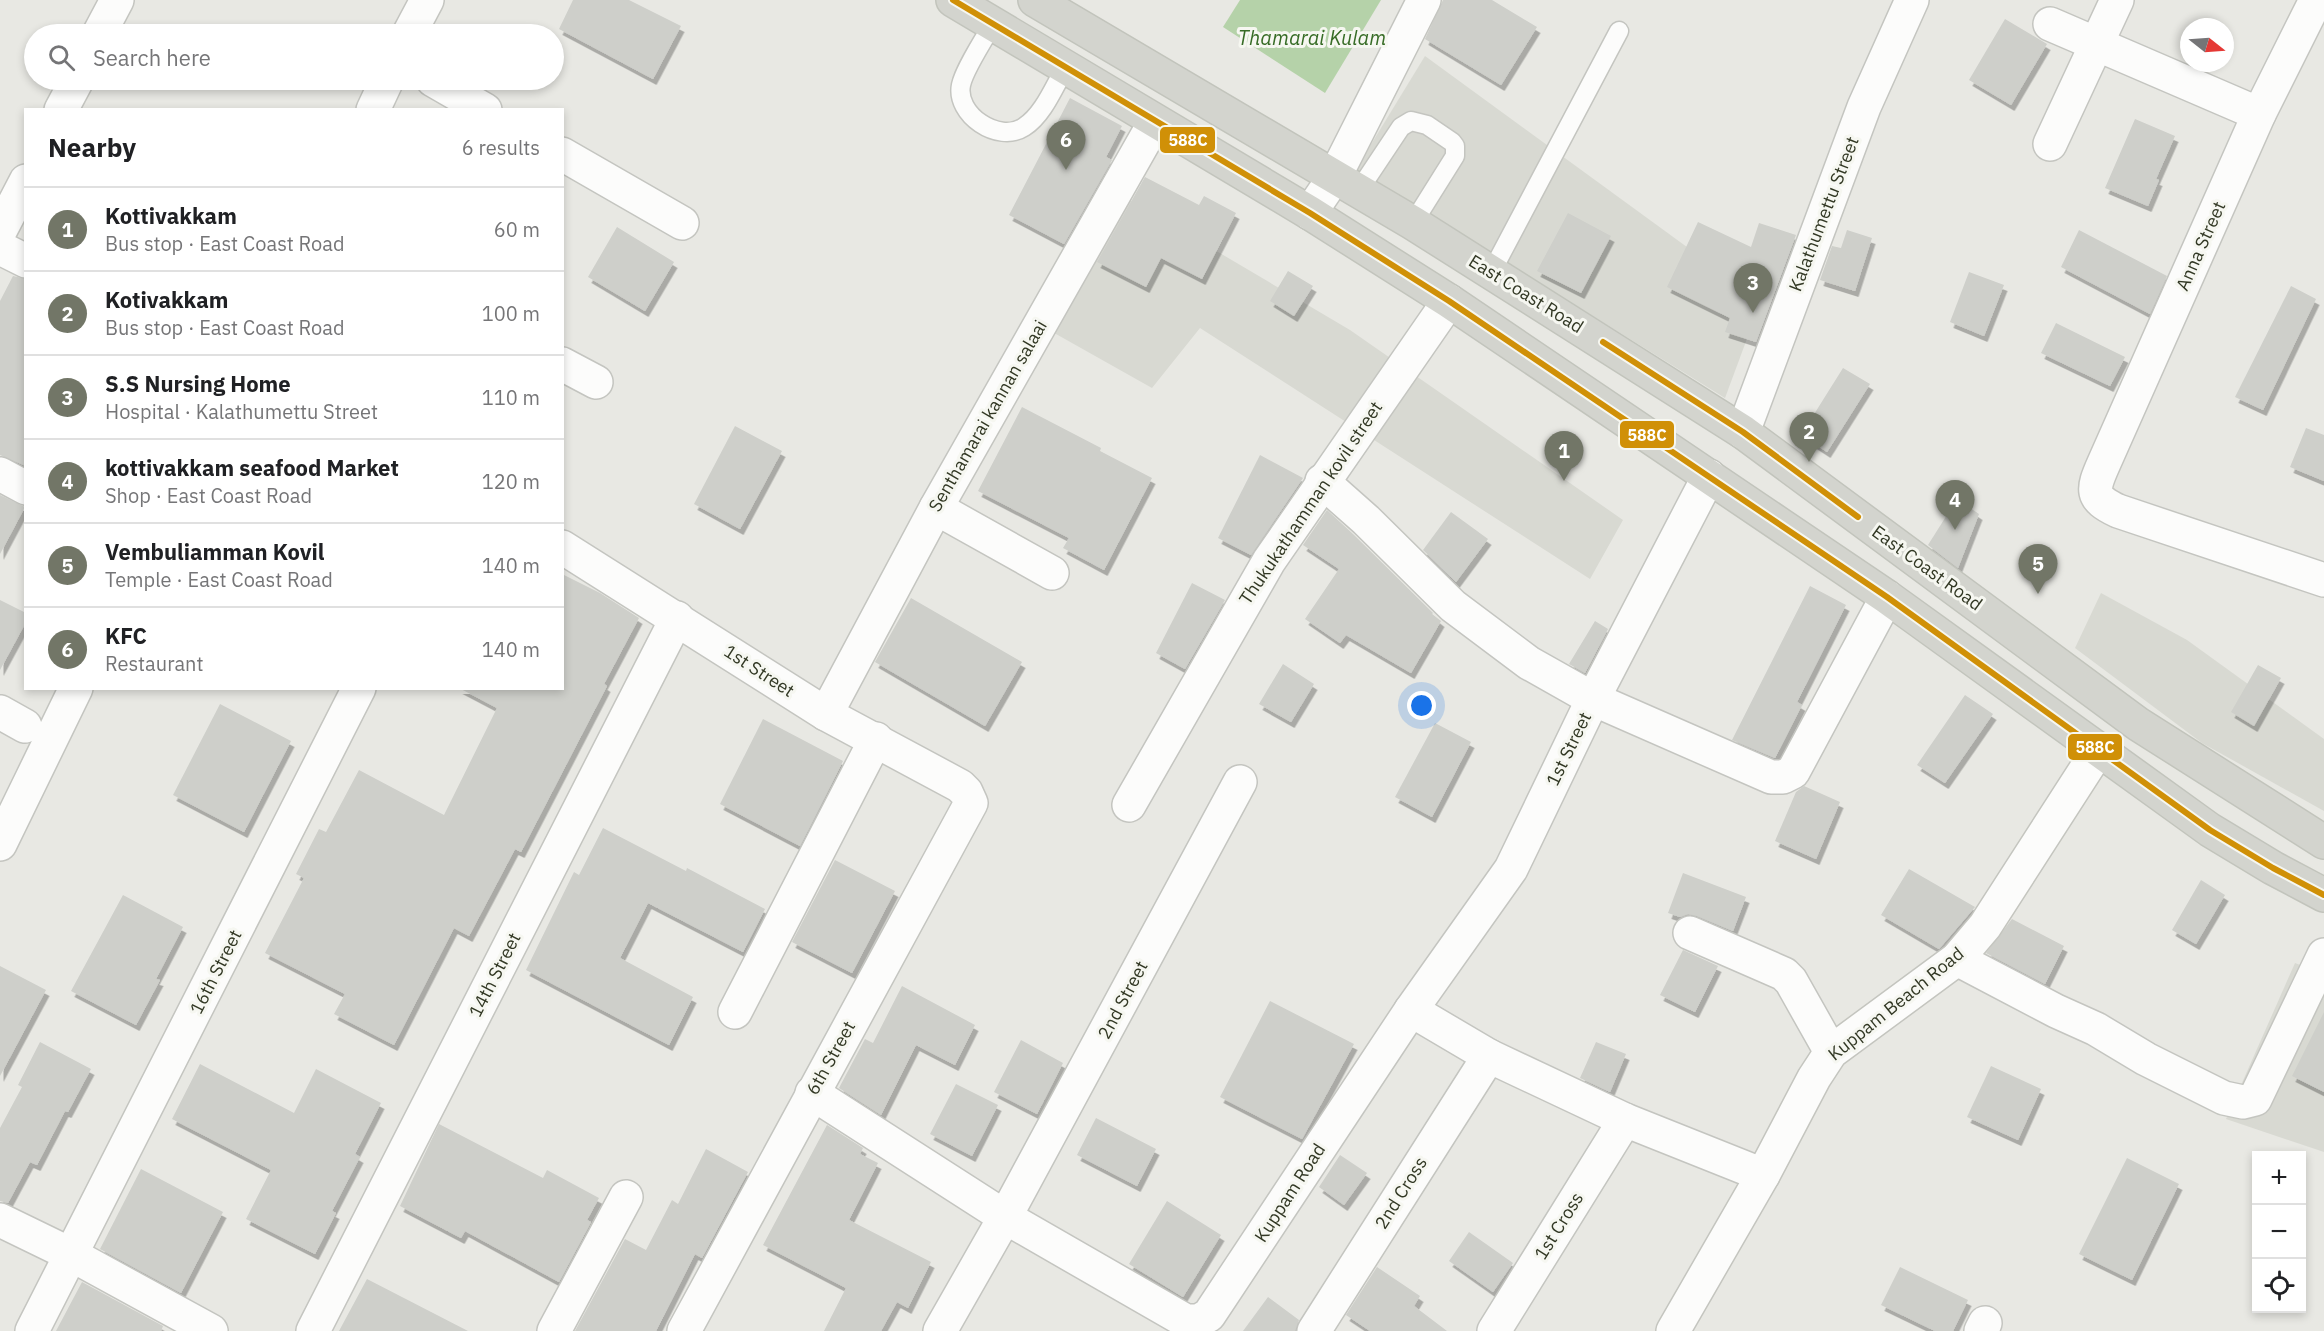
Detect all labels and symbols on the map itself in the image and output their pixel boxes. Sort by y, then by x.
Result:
north arrow [2180,18,2234,72]
water label: Thamarai Kulam [1238,24,1386,51]
pin: 6 [1046,120,1086,170]
line badge: 588C [1159,126,1216,154]
text: 588C [1168,130,1208,150]
street label: Kalathumettu Street [1783,133,1864,294]
street label: Anna Street [2171,198,2230,294]
street label: East Coast Road [1465,249,1588,338]
pin: 3 [1734,264,1772,313]
street label: Senthamarai kannan salaai [923,316,1052,516]
street label: Thukukathamman kovil street [1234,397,1387,609]
pin: 2 [1790,412,1828,462]
line badge: 588C [1619,420,1675,449]
text: 588C [1627,425,1667,445]
pin: 1 [1544,432,1584,481]
pin: 4 [1936,480,1974,530]
street label: East Coast Road [1868,520,1987,615]
pin: 5 [2018,544,2058,594]
street label: 1st Street [720,639,799,702]
your location [1407,691,1436,720]
street label: 1st Street [1541,708,1596,789]
line badge: 588C [2067,733,2123,761]
text: 588C [2075,737,2115,757]
street label: 16th Street [184,926,247,1018]
street label: 14th Street [463,929,526,1021]
street label: Kuppam Beach Road [1823,942,1968,1065]
street label: 2nd Street [1092,957,1153,1043]
street label: 6th Street [801,1017,860,1099]
street label: Kuppam Road [1249,1139,1330,1247]
street label: 2nd Cross [1369,1152,1432,1233]
street label: 1st Cross [1529,1188,1588,1264]

